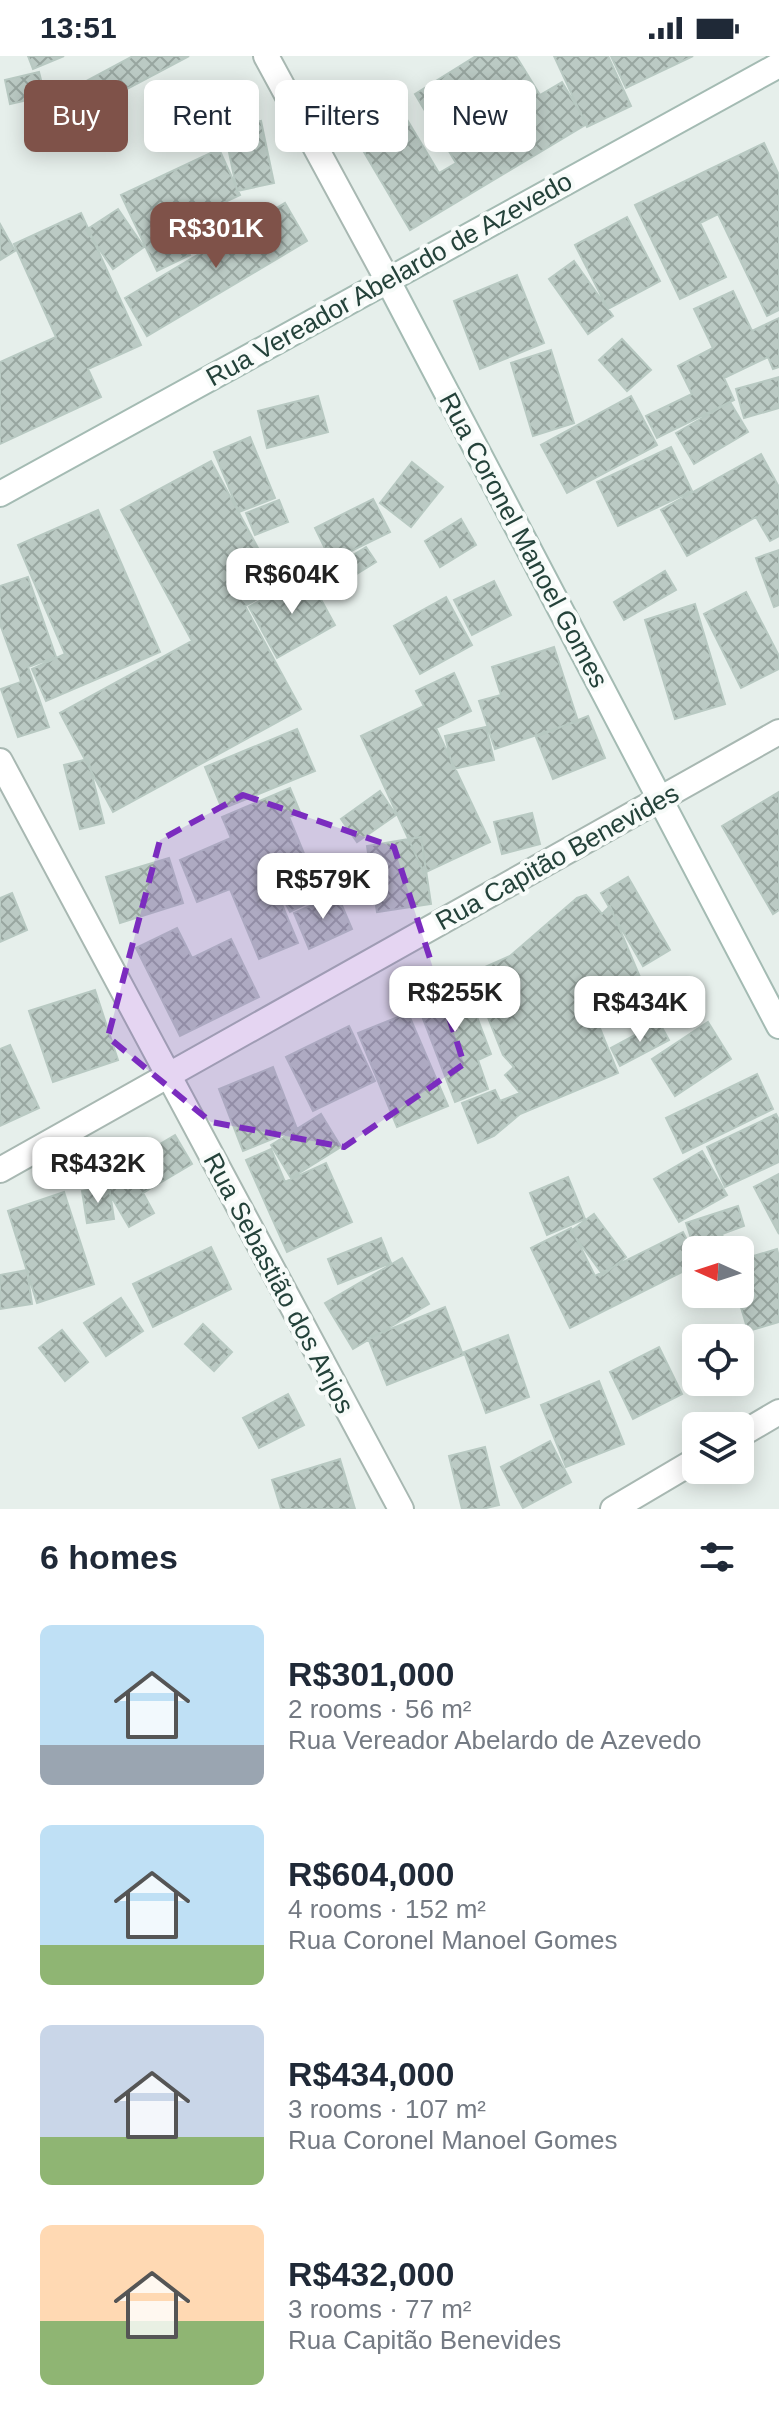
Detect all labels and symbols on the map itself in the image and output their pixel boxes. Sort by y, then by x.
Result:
street label: Rua Vereador Abelardo de Azevedo [201,166,577,392]
pin: R$301K [151,202,281,270]
street label: Rua Coronel Manoel Gomes [433,387,615,693]
pin: R$604K [227,548,357,616]
street label: Rua Capitão Benevides [430,778,684,936]
pin: R$579K [258,853,388,921]
pin: R$255K [390,966,520,1034]
pin: R$434K [575,976,705,1044]
pin: R$432K [33,1137,163,1205]
street label: Rua Sebastião dos Anjos [198,1148,360,1418]
north arrow [682,1236,754,1308]

